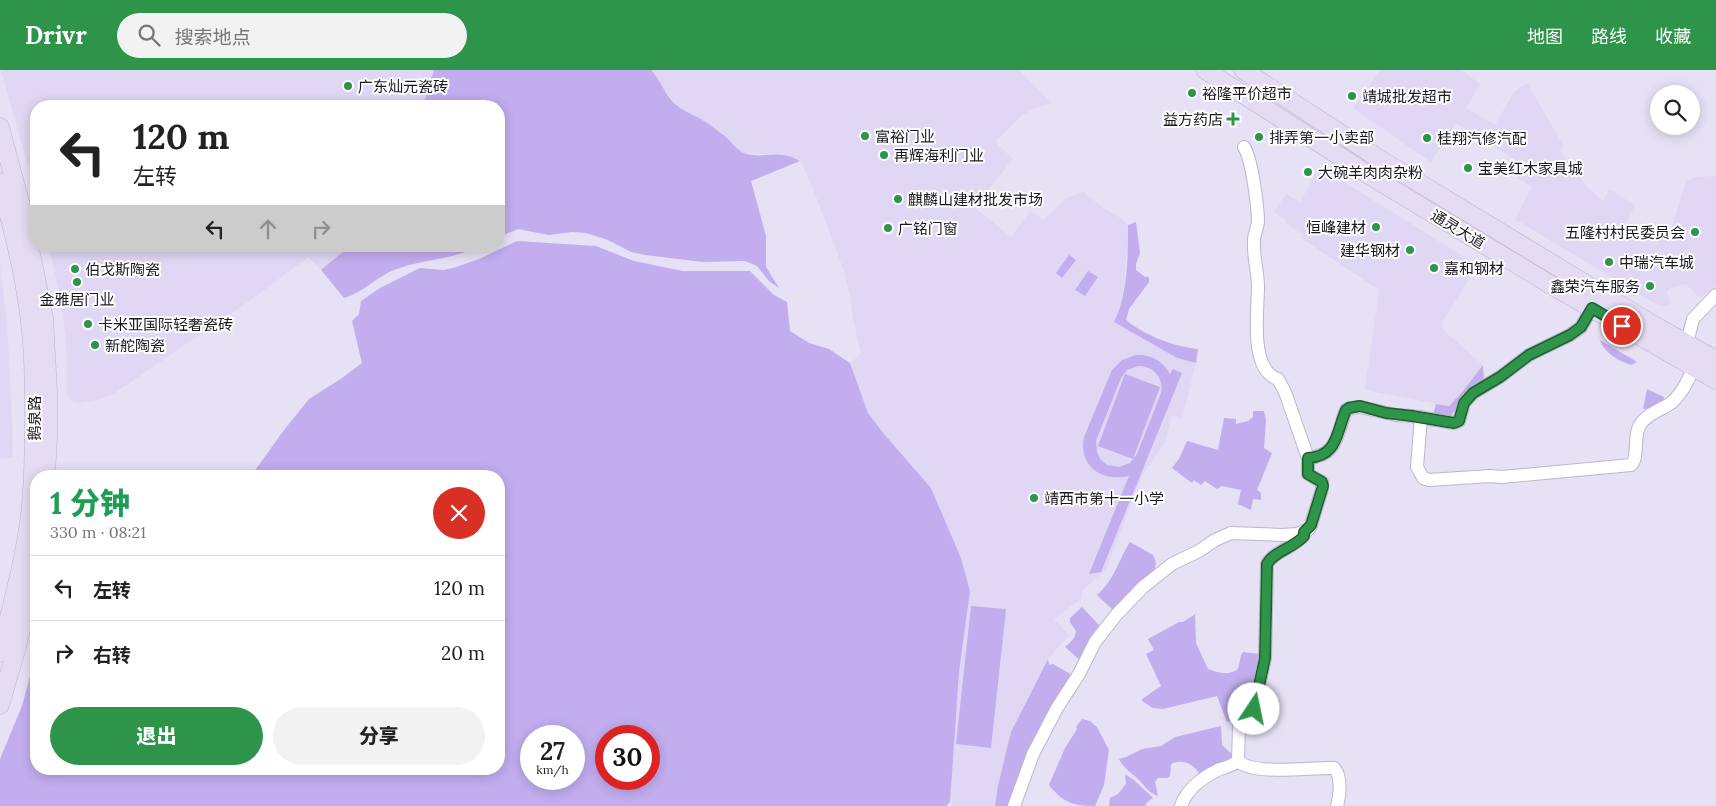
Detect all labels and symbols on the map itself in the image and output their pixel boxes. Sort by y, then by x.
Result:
place label: 广东灿元瓷砖 [358,77,448,96]
marker: 广东灿元瓷砖 [342,80,354,92]
place label: 裕隆平价超市 [1202,84,1292,103]
marker: 裕隆平价超市 [1186,87,1198,99]
place label: 靖城批发超市 [1362,87,1452,106]
marker: 靖城批发超市 [1346,90,1358,102]
place label: 益方药店 [1163,110,1223,129]
marker: 益方药店 [1227,113,1239,125]
place label: 富裕门业 [875,127,935,146]
place label: 排弄第一小卖部 [1269,128,1374,147]
place label: 桂翔汽修汽配 [1437,129,1527,148]
marker: 富裕门业 [859,130,871,142]
marker: 排弄第一小卖部 [1253,131,1265,143]
marker: 桂翔汽修汽配 [1421,132,1433,144]
place label: 再辉海利门业 [894,146,984,165]
marker: 再辉海利门业 [878,149,890,161]
place label: 宝美红木家具城 [1478,159,1583,178]
marker: 宝美红木家具城 [1462,162,1474,174]
place label: 大碗羊肉肉杂粉 [1318,163,1423,182]
marker: 大碗羊肉肉杂粉 [1302,166,1314,178]
place label: 麒麟山建材批发市场 [908,190,1043,209]
marker: 麒麟山建材批发市场 [892,193,904,205]
street label: 通灵大道 [1427,205,1489,253]
place label: 恒峰建材 [1306,218,1366,237]
place label: 广铭门窗 [898,219,958,238]
marker: 恒峰建材 [1370,221,1382,233]
marker: 广铭门窗 [882,222,894,234]
place label: 五隆村村民委员会 [1565,223,1685,242]
marker: 五隆村村民委员会 [1689,226,1701,238]
place label: 建华钢材 [1340,241,1400,260]
marker: 建华钢材 [1404,244,1416,256]
place label: 中瑞汽车城 [1619,253,1694,272]
marker: 中瑞汽车城 [1603,256,1615,268]
place label: 嘉和钢材 [1444,259,1504,278]
place label: 伯戈斯陶瓷 [85,260,160,279]
marker: 嘉和钢材 [1428,262,1440,274]
marker: 伯戈斯陶瓷 [69,263,81,275]
marker: 金雅居门业 [71,276,83,288]
place label: 鑫荣汽车服务 [1550,277,1640,296]
marker: 鑫荣汽车服务 [1644,280,1656,292]
place label: 金雅居门业 [39,290,115,309]
pin [1601,305,1643,347]
place label: 卡米亚国际轻奢瓷砖 [98,315,233,334]
marker: 卡米亚国际轻奢瓷砖 [82,318,94,330]
place label: 新舵陶瓷 [105,336,165,355]
marker: 新舵陶瓷 [89,339,101,351]
street label: 鹅泉路 [25,395,44,441]
place label: 靖西市第十一小学 [1044,489,1164,508]
marker: 靖西市第十一小学 [1028,492,1040,504]
position arrow [1227,682,1279,734]
speed limit sign: 30 [595,725,660,790]

